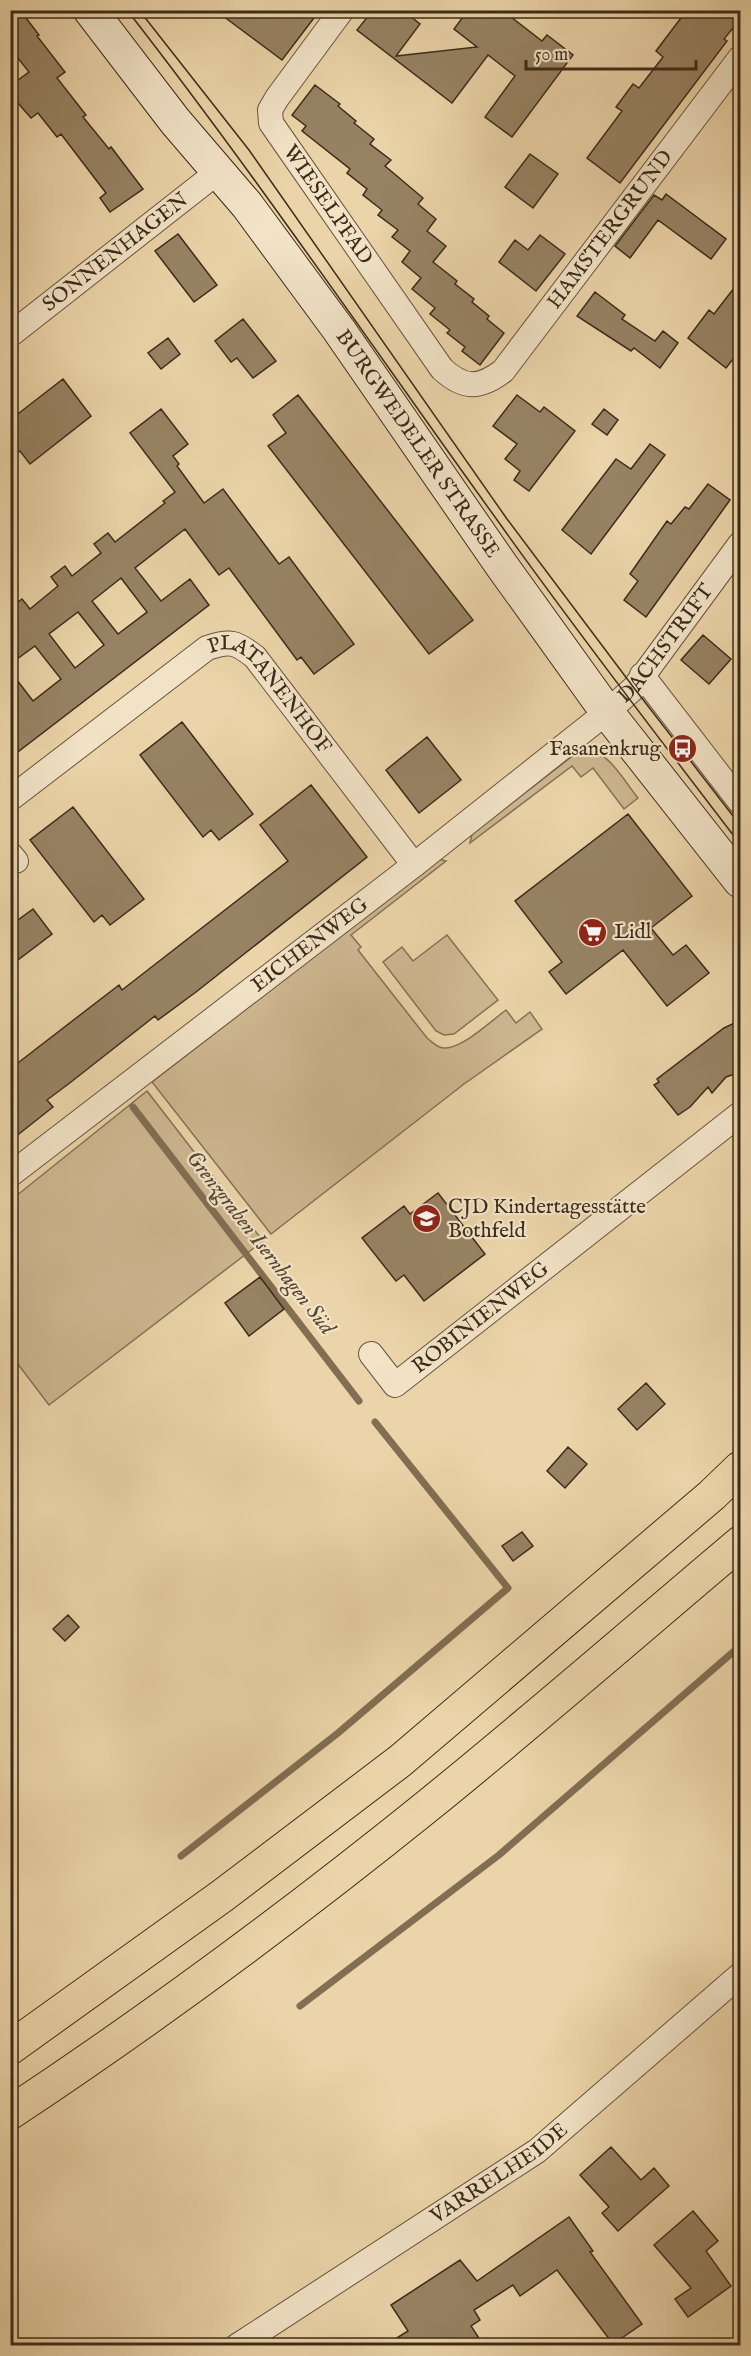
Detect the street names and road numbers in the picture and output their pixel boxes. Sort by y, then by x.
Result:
street label: WIESELPFAD [277,140,379,270]
street label: HAMSTERGRUND [541,145,679,315]
street label: SONNENHAGEN [37,187,194,318]
street label: BURGWEDELER STRASSE [329,325,506,563]
street label: DACHSTRIFT [612,578,720,710]
street label: PLATANENHOF [204,630,337,759]
street label: EICHENWEG [246,891,374,998]
street label: ROBINIENWEG [407,1255,555,1380]
street label: VARRELHEIDE [425,2117,574,2231]

